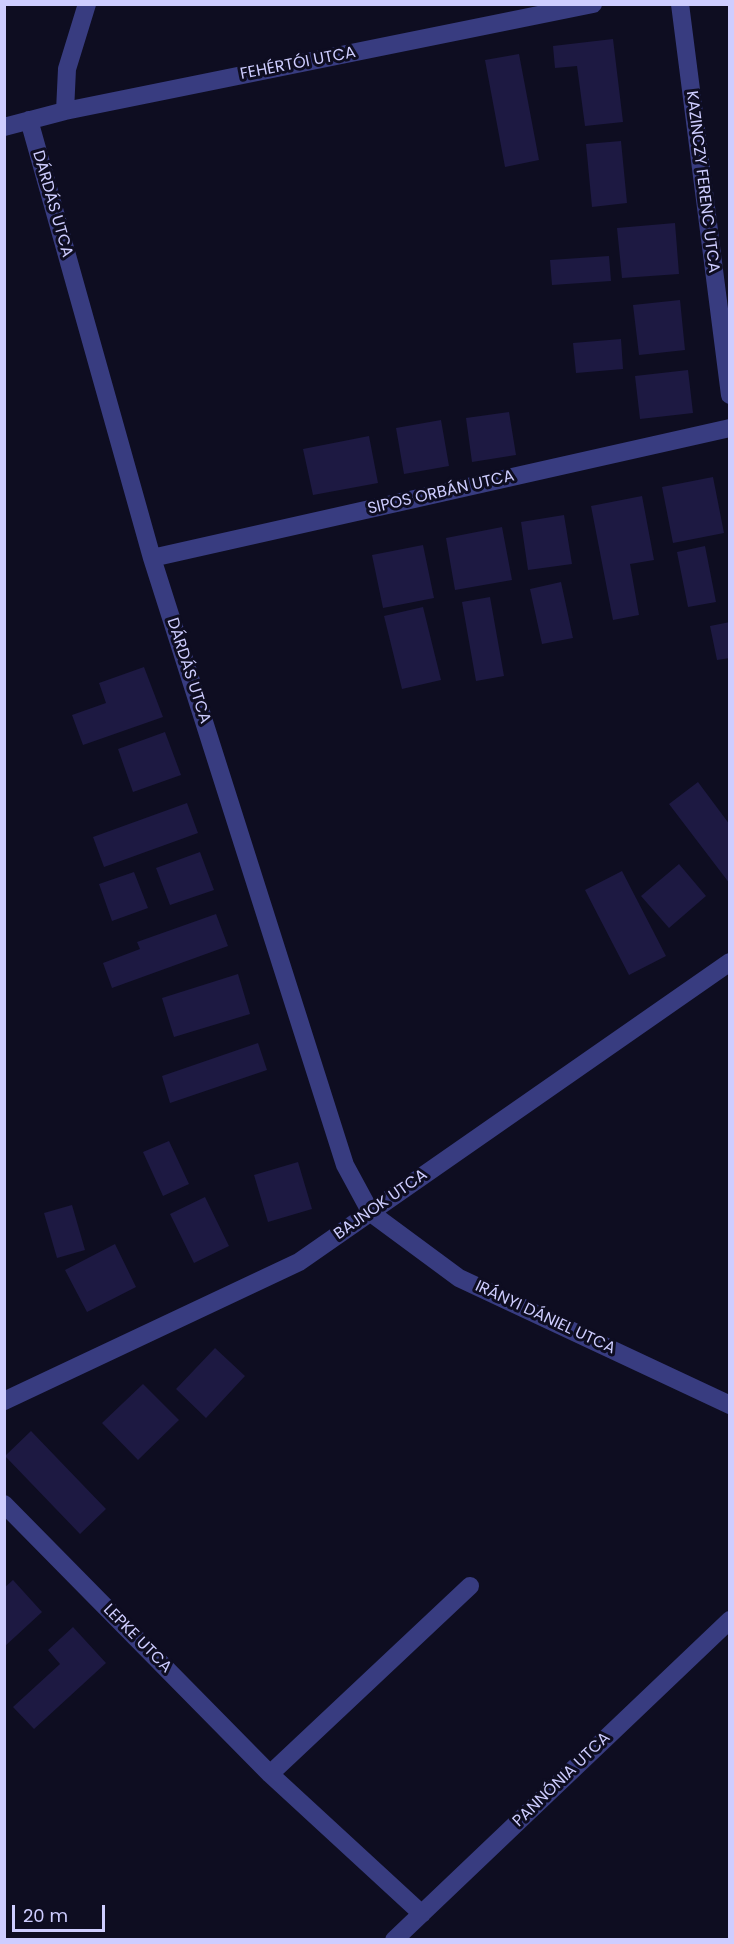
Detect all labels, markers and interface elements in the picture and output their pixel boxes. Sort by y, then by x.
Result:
street label: FEHÉRTÓI UTCA [239,43,357,85]
street label: KAZINCZY FERENC UTCA [681,90,723,274]
street label: DÁRDÁS UTCA [28,148,76,260]
street label: SIPOS ORBÁN UTCA [366,467,516,519]
street label: DÁRDÁS UTCA [162,616,214,726]
street label: BAJNOK UTCA [331,1166,431,1244]
street label: IRÁNYI DÁNIEL UTCA [472,1277,618,1359]
street label: LEPKE UTCA [99,1601,175,1677]
street label: PANNÓNIA UTCA [509,1729,615,1831]
scale bar [15,1893,108,1931]
text: 20 m [23,1903,68,1928]

